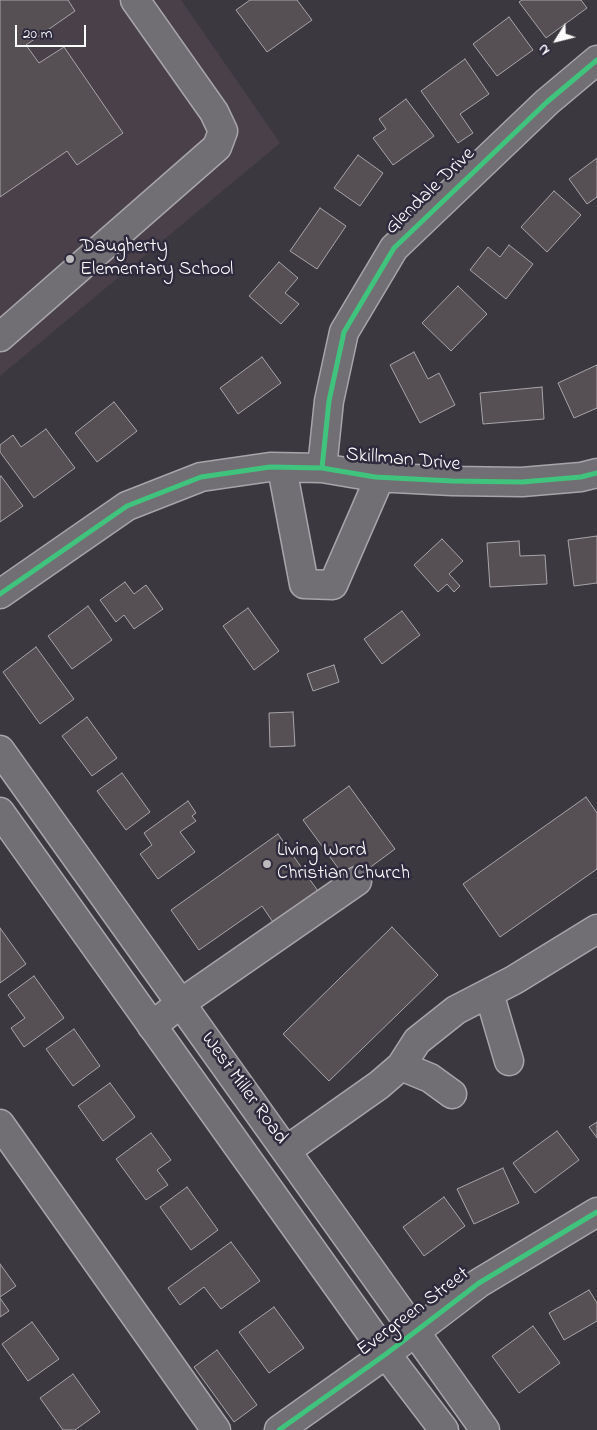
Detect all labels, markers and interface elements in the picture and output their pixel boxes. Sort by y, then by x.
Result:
scale bar [18,15,89,47]
north arrow [532,15,582,65]
text: 20 m [23,23,52,45]
text: N [533,39,556,59]
street label: Glendale Drive [381,143,481,241]
place label: Daugherty Elementary School [80,236,233,283]
marker: Daugherty Elementary School [64,253,76,265]
street label: Skillman Drive [345,444,461,478]
place label: Living Word Christian Church [277,840,410,887]
marker: Living Word Christian Church [261,858,273,870]
street label: West Miller Road [194,1028,292,1150]
street label: Evergreen Street [353,1263,475,1363]

